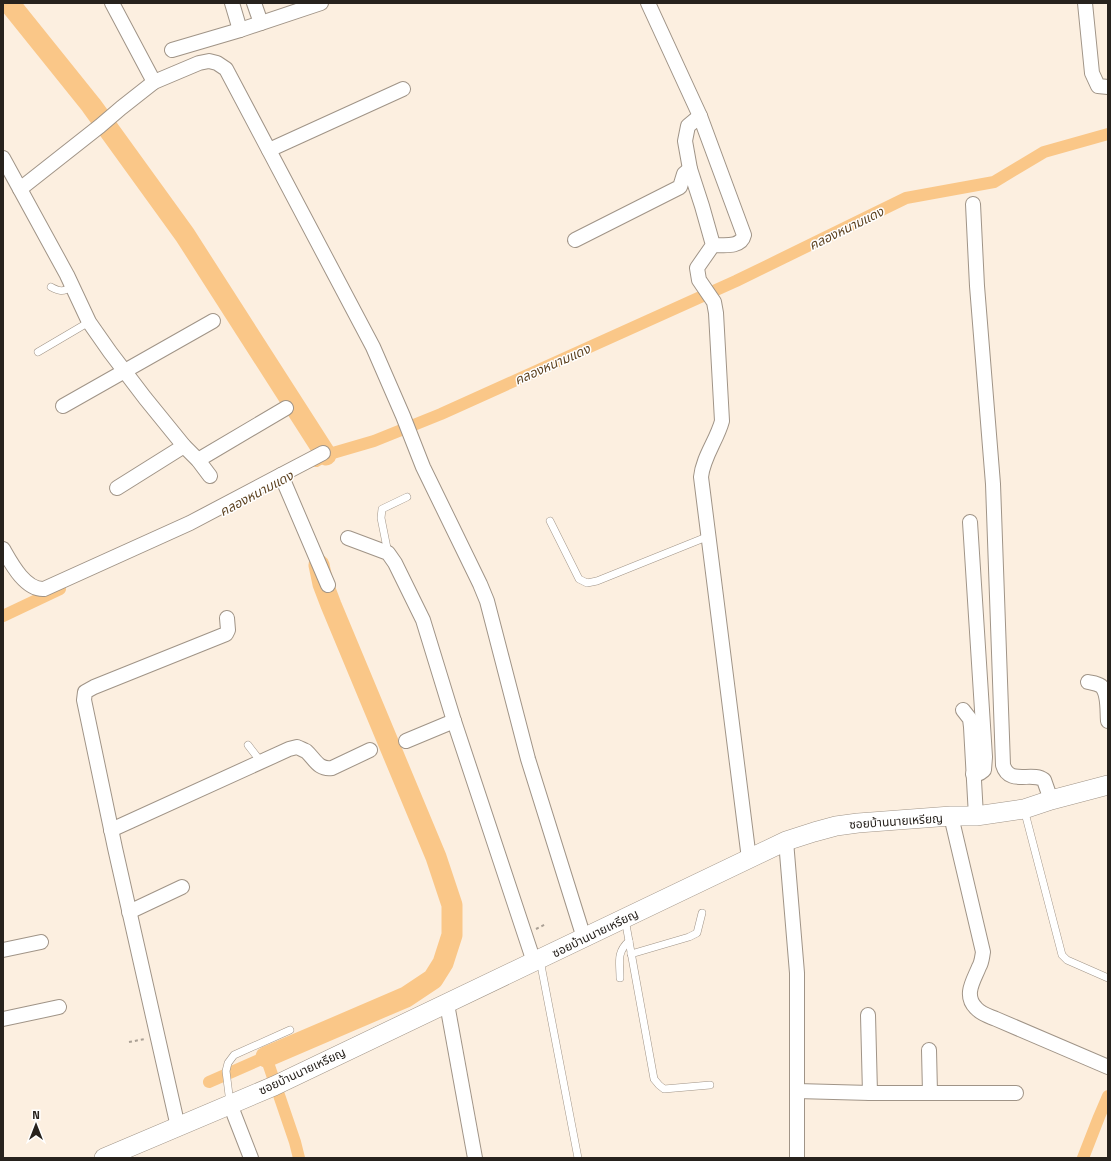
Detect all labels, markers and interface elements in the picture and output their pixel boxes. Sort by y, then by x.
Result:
water label: คลองหนามแดง [805,201,888,255]
water label: คลองหนามแดง [511,338,594,390]
water label: คลองหนามแดง [216,465,297,521]
street label: ซอยบ้านนายเหรียญ [848,808,944,834]
street label: ซอยบ้านนายเหรียญ [549,904,641,962]
street label: ซอยบ้านนายเหรียญ [255,1043,349,1099]
north arrow [16,1105,56,1145]
text: N [32,1107,40,1123]

